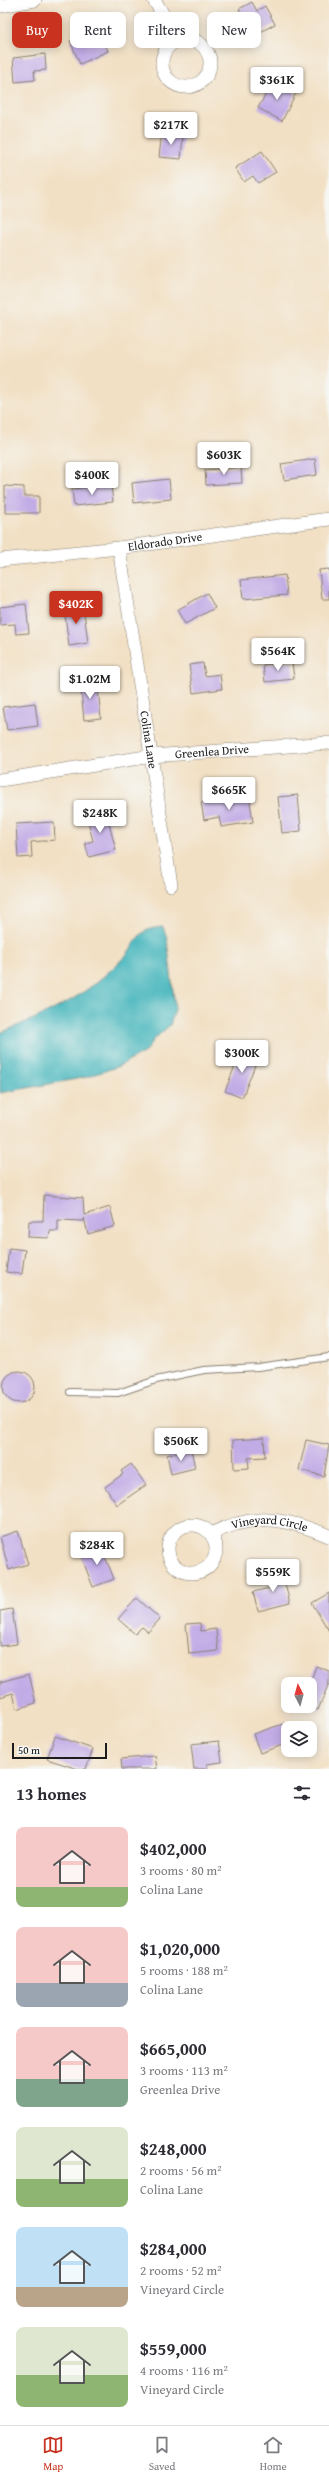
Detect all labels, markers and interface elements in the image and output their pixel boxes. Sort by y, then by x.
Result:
chip: Buy [12,12,62,48]
chip: Rent [70,12,126,48]
chip: Filters [134,12,199,48]
chip: New [207,12,261,48]
pin: $361K [249,67,305,101]
text: $361K [259,70,295,89]
pin: $217K [143,112,199,146]
text: $217K [153,115,189,134]
pin: $603K [196,442,252,476]
text: $603K [206,445,242,464]
pin: $400K [64,462,120,496]
text: $400K [74,465,110,484]
street label: Eldorado Drive [127,528,203,555]
pin: $402K [48,591,104,625]
text: $402K [58,594,94,613]
pin: $564K [250,638,306,672]
text: $564K [260,641,296,660]
pin: $1.02M [57,666,123,700]
text: $1.02M [69,669,111,688]
street label: Colina Lane [136,709,162,770]
street label: Greenlea Drive [174,740,250,762]
pin: $665K [201,777,257,811]
text: $665K [211,780,247,799]
pin: $248K [72,800,128,834]
text: $248K [82,803,118,822]
pin: $300K [214,1040,270,1074]
text: $300K [224,1043,260,1062]
pin: $506K [153,1428,209,1462]
text: $506K [163,1431,199,1450]
street label: Vineyard Circle [229,1511,311,1536]
pin: $284K [69,1532,125,1566]
text: $284K [79,1535,115,1554]
pin: $559K [245,1559,301,1593]
text: $559K [255,1562,291,1581]
north arrow [281,1677,317,1713]
map controls [281,1677,317,1757]
button: layers [281,1721,317,1757]
scale bar [12,1741,107,1760]
text: 50 m [18,1742,40,1758]
text: 13 homes [16,1781,87,1806]
icon: filters [291,1782,313,1804]
text: $402,000 [140,1836,206,1861]
icon: home [48,1843,96,1891]
text: 3 rooms · 80 m² [140,1861,222,1880]
text: Colina Lane [140,1880,203,1899]
text: $1,020,000 [140,1936,220,1961]
icon: home [48,1943,96,1991]
text: 5 rooms · 188 m² [140,1961,228,1980]
text: Colina Lane [140,1980,203,1999]
text: $665,000 [140,2036,206,2061]
icon: home [48,2043,96,2091]
text: 3 rooms · 113 m² [140,2061,228,2080]
text: Greenlea Drive [140,2080,220,2099]
text: $248,000 [140,2136,206,2161]
icon: home [48,2143,96,2191]
text: 2 rooms · 56 m² [140,2161,222,2180]
text: Colina Lane [140,2180,203,2199]
text: $284,000 [140,2236,206,2261]
icon: home [48,2243,96,2291]
text: 2 rooms · 52 m² [140,2261,222,2280]
text: Vineyard Circle [140,2280,224,2299]
text: $559,000 [140,2336,206,2361]
icon: home [48,2343,96,2391]
text: 4 rooms · 116 m² [140,2361,228,2380]
text: Vineyard Circle [140,2380,224,2399]
tab: Map [42,2434,64,2474]
tab: Saved [149,2434,175,2474]
tab: Home [260,2434,287,2474]

